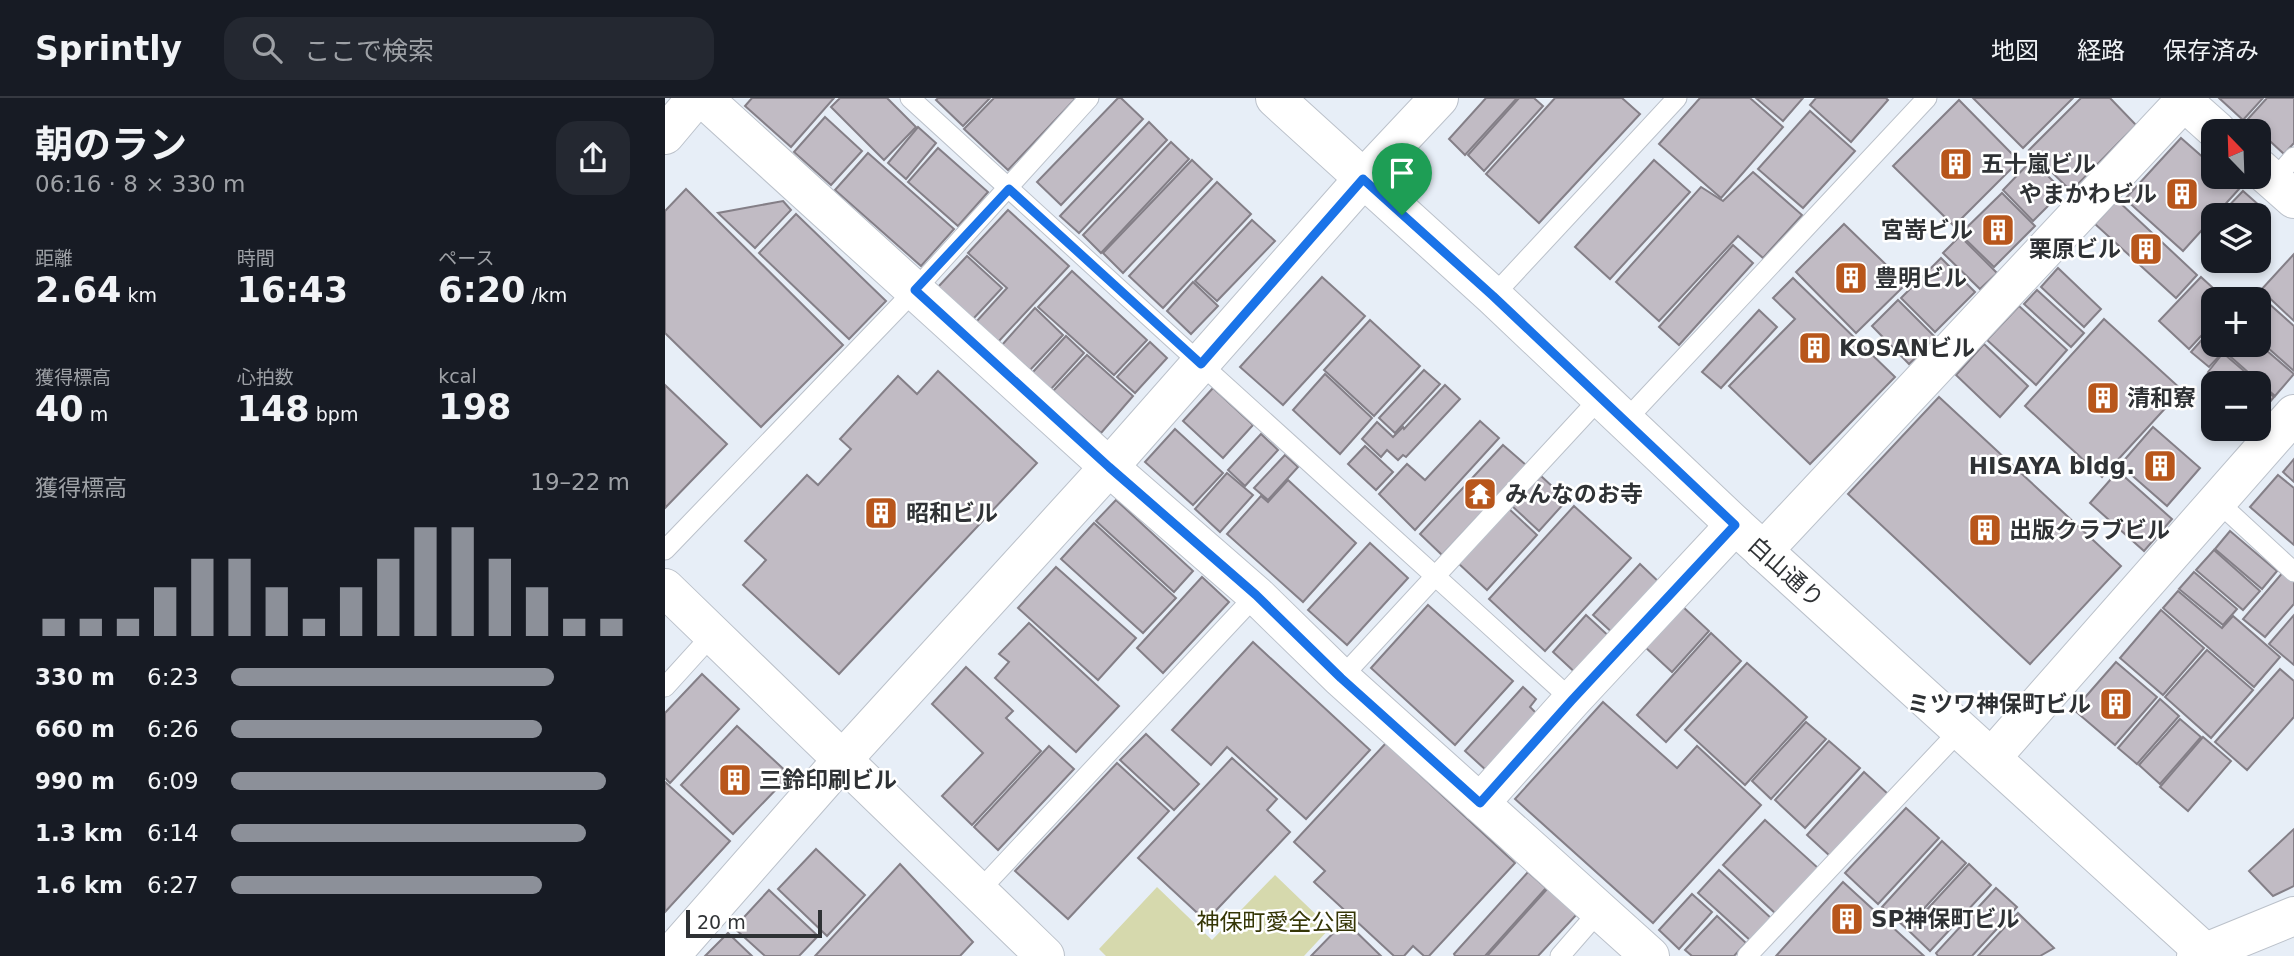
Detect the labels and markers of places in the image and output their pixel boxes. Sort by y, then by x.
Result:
pin [1372,143,1432,215]
building icon: 五十嵐ビル [1937,145,1975,183]
place label: 五十嵐ビル [1981,151,2096,177]
building icon: やまかわビル [2163,175,2201,213]
place label: やまかわビル [2019,181,2157,207]
building icon: 宮嵜ビル [1979,211,2017,249]
place label: 宮嵜ビル [1881,217,1973,243]
building icon: 栗原ビル [2127,230,2165,268]
place label: 栗原ビル [2029,236,2121,262]
building icon: 豊明ビル [1832,259,1870,297]
place label: 豊明ビル [1875,265,1967,291]
building icon: KOSANビル [1796,329,1834,367]
place label: KOSANビル [1839,335,1975,361]
building icon: 清和寮 [2084,379,2122,417]
place label: 清和寮 [2127,385,2196,411]
building icon: HISAYA bldg. [2141,447,2179,485]
place label: HISAYA bldg. [1969,453,2135,479]
temple icon: みんなのお寺 [1461,475,1499,513]
place label: みんなのお寺 [1505,481,1643,507]
building icon: 昭和ビル [862,494,900,532]
place label: 昭和ビル [906,500,998,526]
building icon: 出版クラブビル [1966,511,2004,549]
place label: 出版クラブビル [2009,517,2170,543]
building icon: ミツワ神保町ビル [2097,685,2135,723]
place label: ミツワ神保町ビル [1907,691,2091,717]
building icon: 三鈴印刷ビル [716,761,754,799]
place label: 三鈴印刷ビル [759,767,897,793]
building icon: SP神保町ビル [1828,900,1866,938]
place label: SP神保町ビル [1871,906,2019,932]

